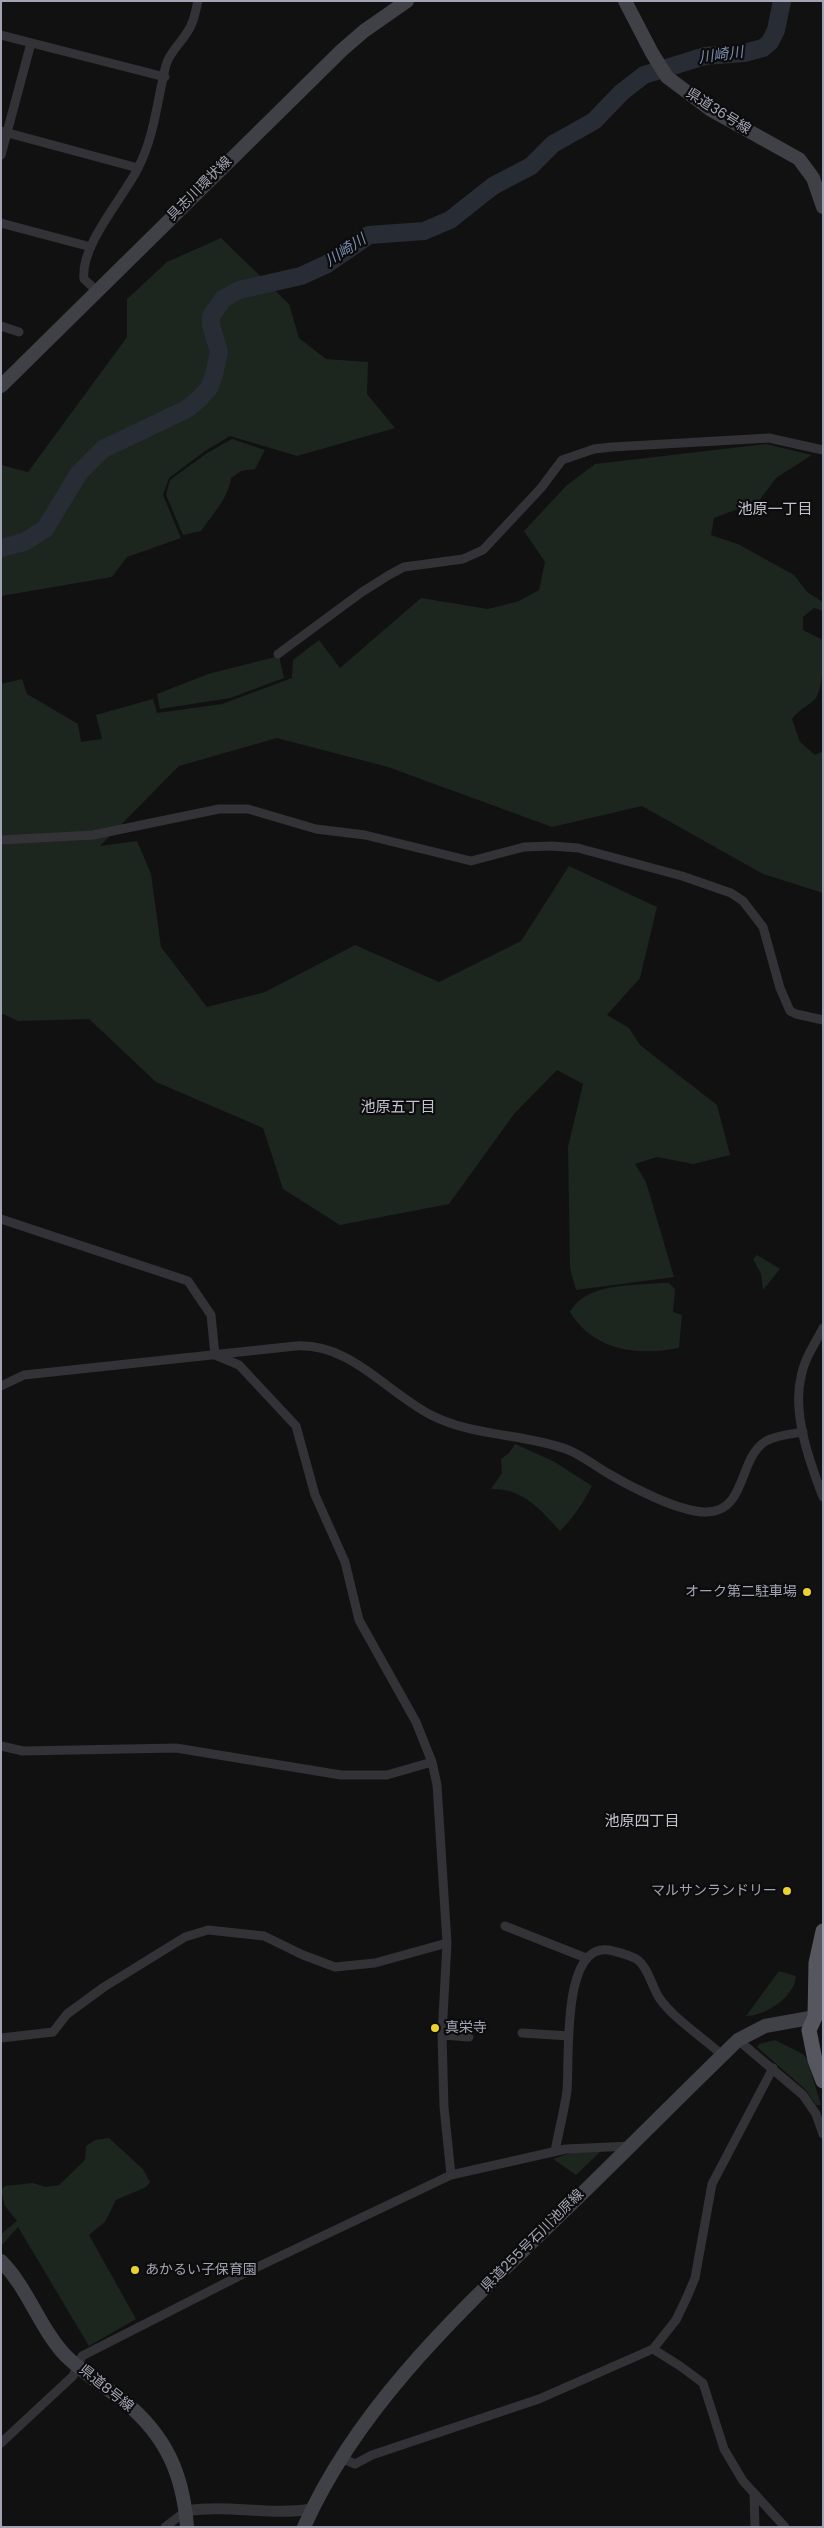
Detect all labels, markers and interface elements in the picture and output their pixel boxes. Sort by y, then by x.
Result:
water label: 川崎川 [697,44,745,68]
street label: 県道36号線 [683,85,753,139]
street label: 具志川環状線 [164,153,236,225]
water label: 川崎川 [322,231,370,271]
district label: 池原一丁目 [738,501,812,519]
district label: 池原五丁目 [361,1099,435,1117]
place label: オーク第二駐車場 [685,1584,797,1600]
marker: オーク第二駐車場 [801,1586,813,1598]
district label: 池原四丁目 [605,1813,679,1831]
place label: マルサンランドリー [651,1883,777,1899]
marker: マルサンランドリー [781,1885,793,1897]
place label: 真栄寺 [445,2020,487,2036]
marker: 真栄寺 [429,2022,441,2034]
street label: 県道255号石川池原線 [478,2186,588,2296]
place label: あかるい子保育園 [145,2262,257,2278]
marker: あかるい子保育園 [129,2264,141,2276]
street label: 県道8号線 [76,2362,136,2416]

